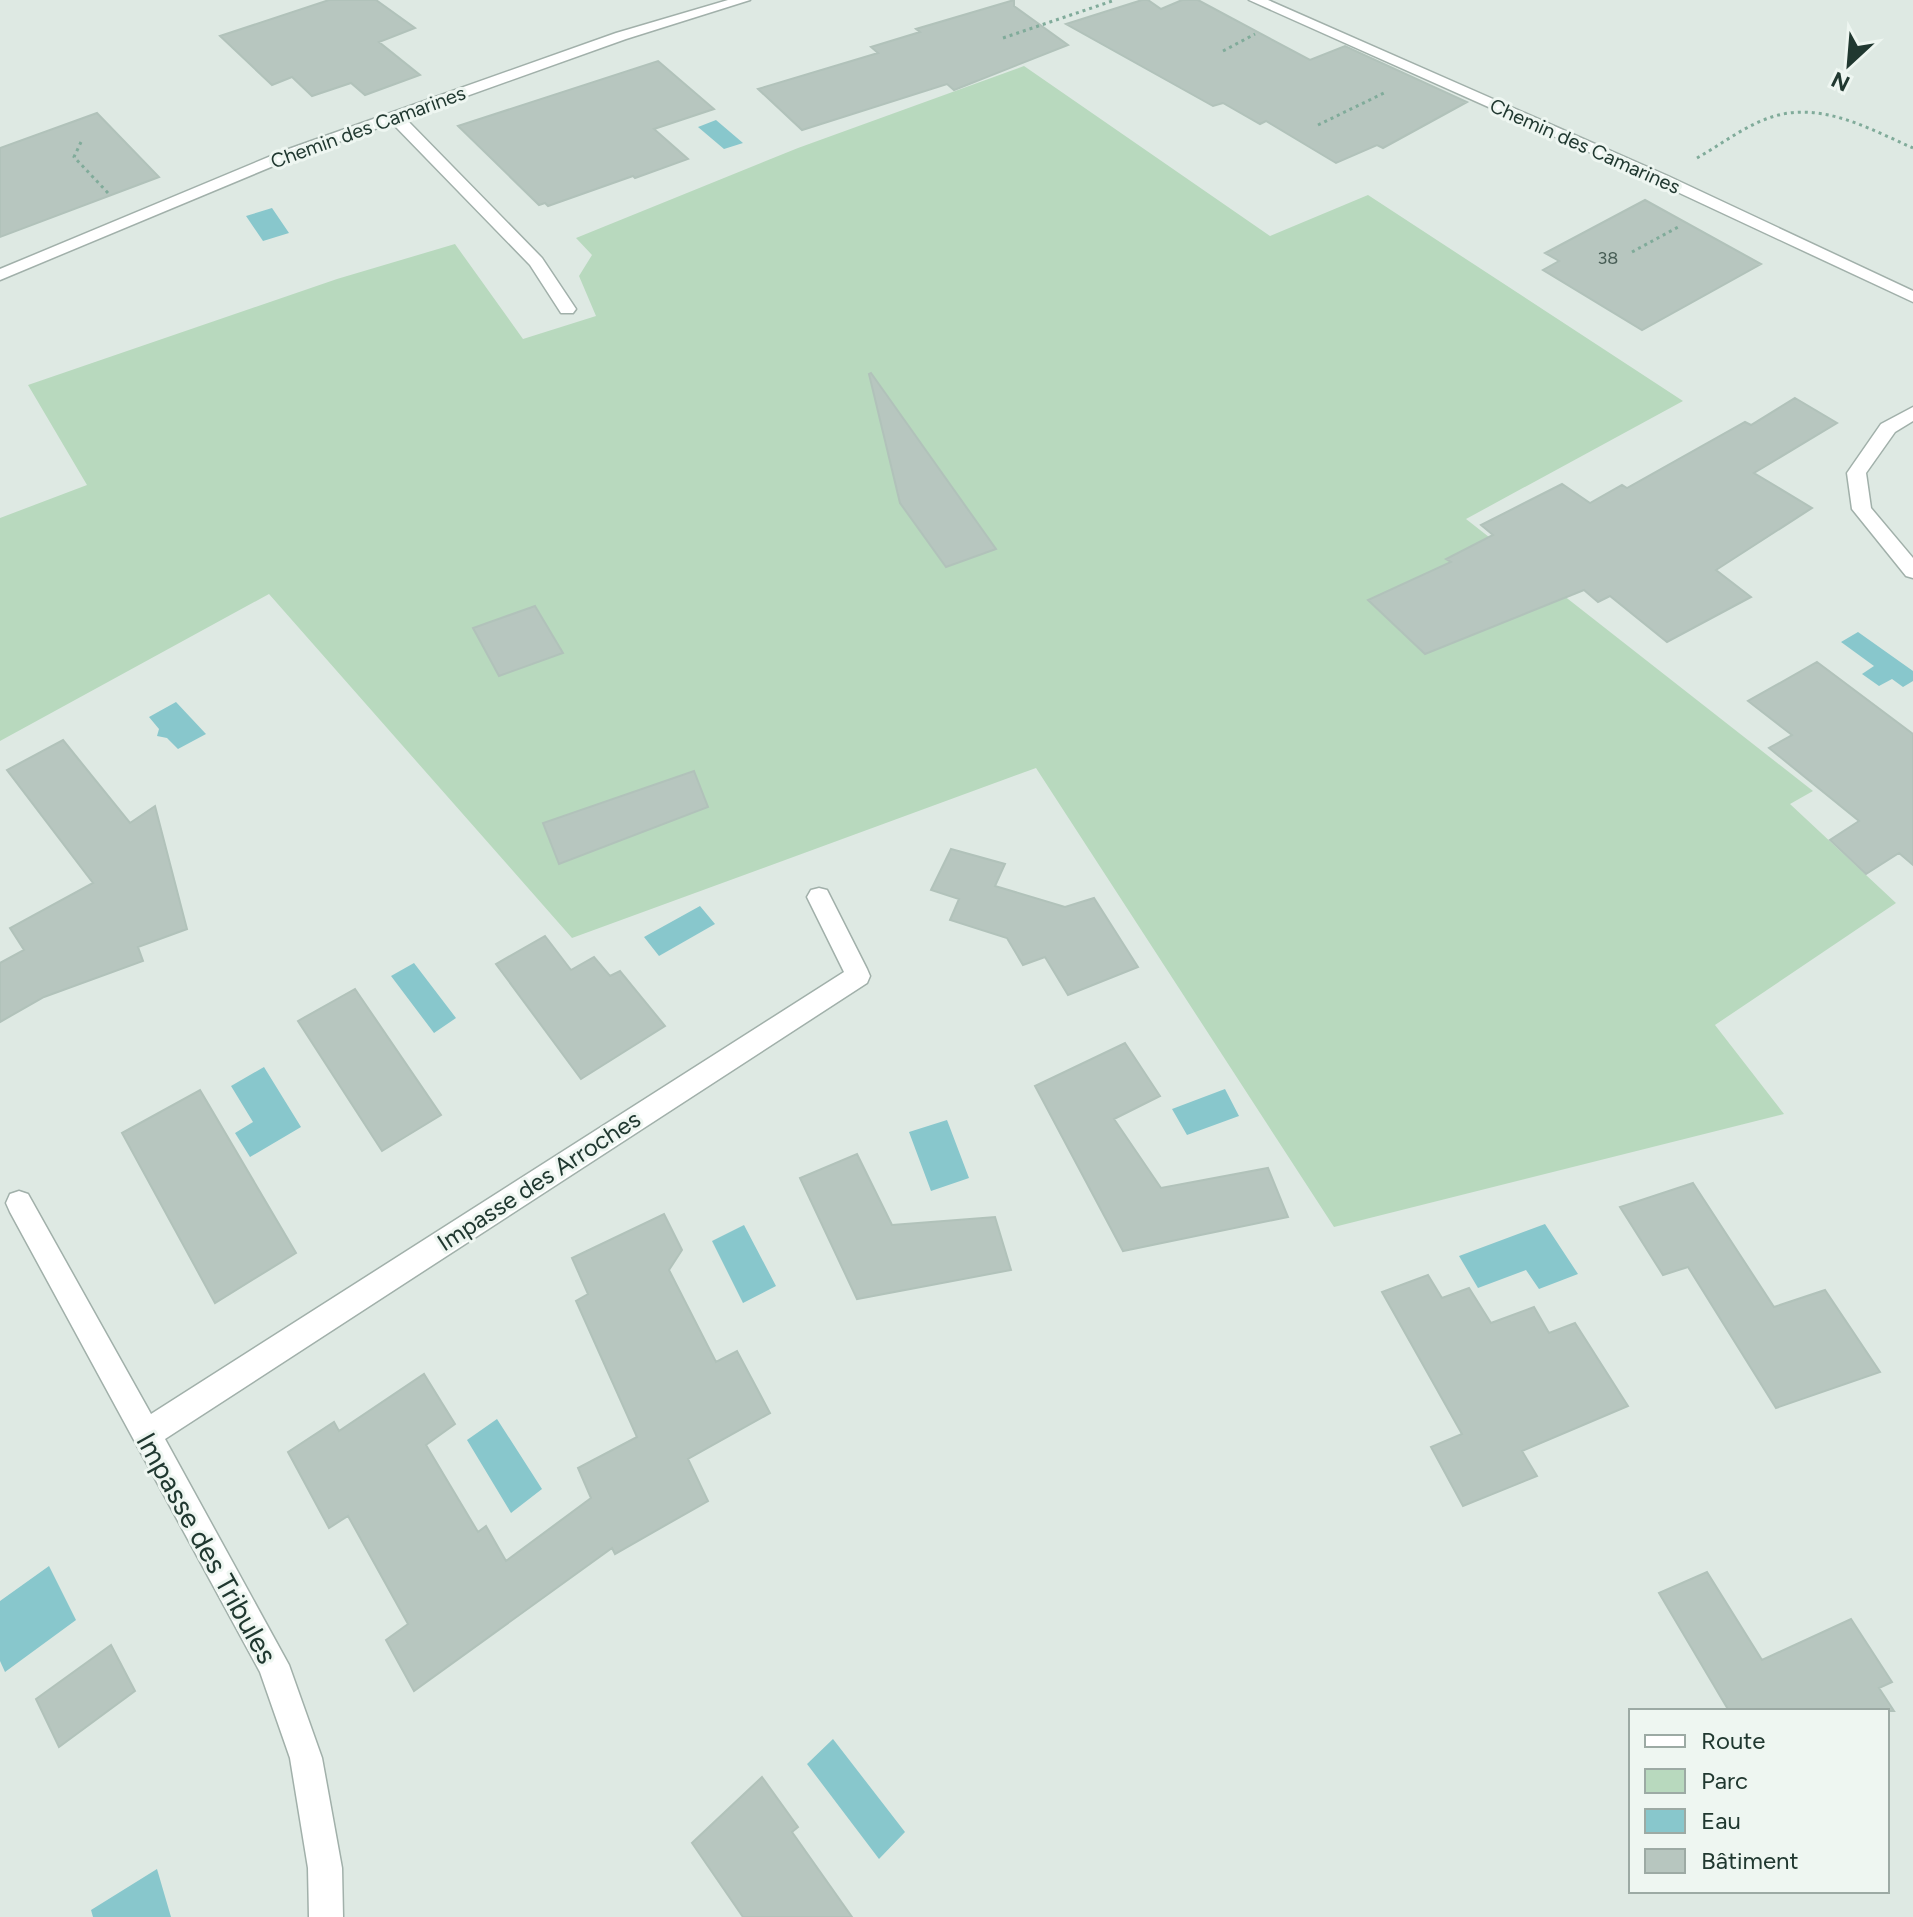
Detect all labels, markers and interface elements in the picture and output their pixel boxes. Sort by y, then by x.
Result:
north arrow [1809,24,1889,104]
text: N [1827,66,1854,97]
street label: Chemin des Camarines [267,81,469,173]
street label: Chemin des Camarines [1486,93,1684,199]
house number: 38 [1598,247,1618,269]
street label: Impasse des Arroches [432,1104,646,1257]
street label: Impasse des Tribules [129,1427,285,1669]
legend [1629,1709,1889,1893]
text: Route [1701,1726,1765,1755]
text: Parc [1701,1766,1748,1795]
text: Eau [1701,1806,1741,1835]
text: Bâtiment [1701,1846,1799,1875]

